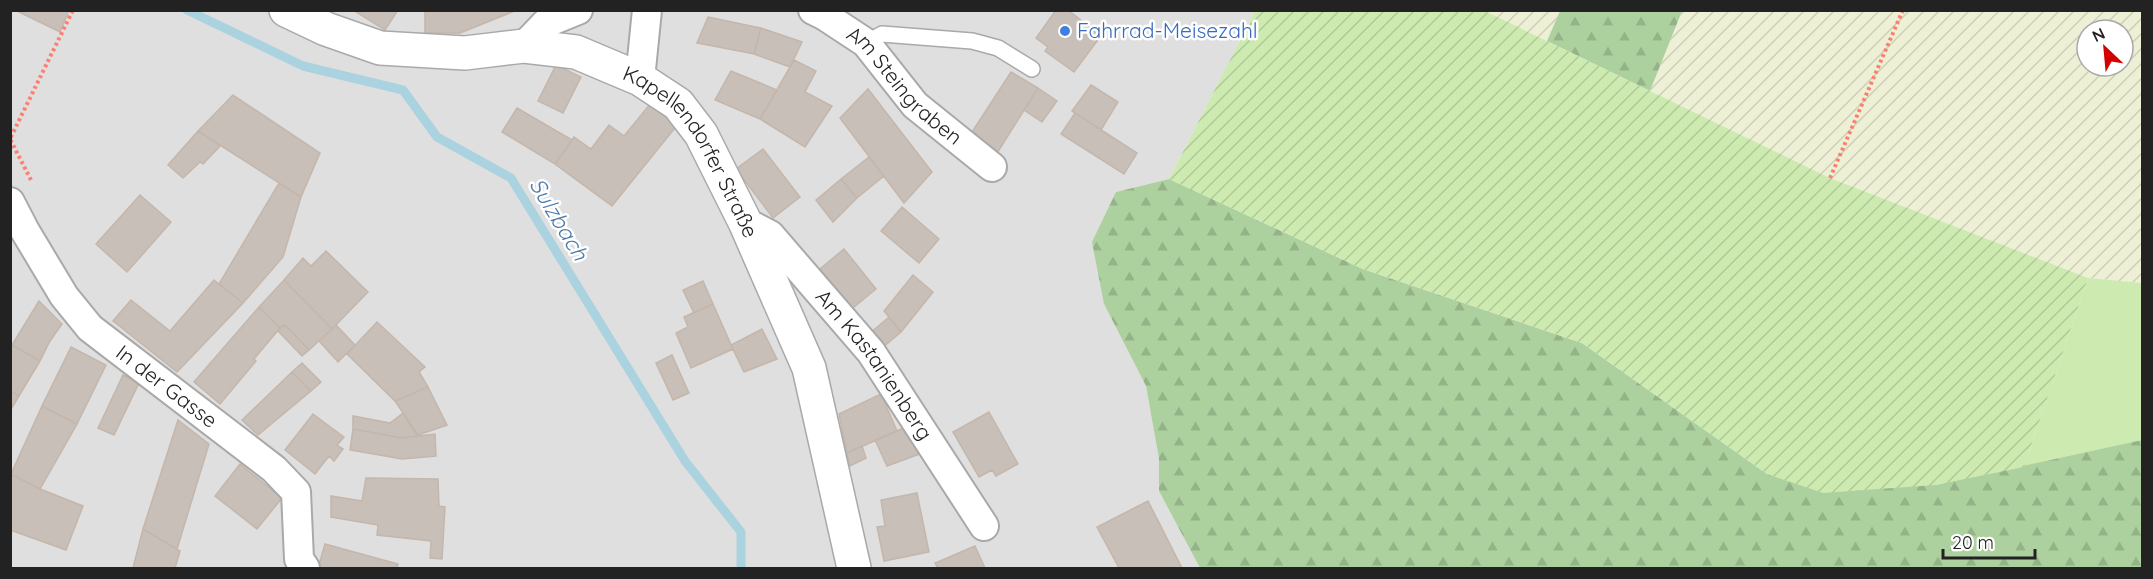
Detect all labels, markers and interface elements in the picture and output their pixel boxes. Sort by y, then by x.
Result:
place label: Fahrrad-Meisezahl [1077,17,1258,43]
north arrow [2075,18,2135,78]
street label: Am Steingraben [842,20,968,150]
text: N [2089,23,2108,46]
marker: Fahrrad-Meisezahl [1058,24,1072,38]
street label: Kapellendorfer Straße [619,59,764,241]
water label: Sulzbach [524,173,595,266]
street label: Am Kastanienberg [811,284,939,445]
street label: In der Gasse [111,339,223,433]
scale bar [1943,522,2034,560]
text: 20 m [1952,531,1994,554]

